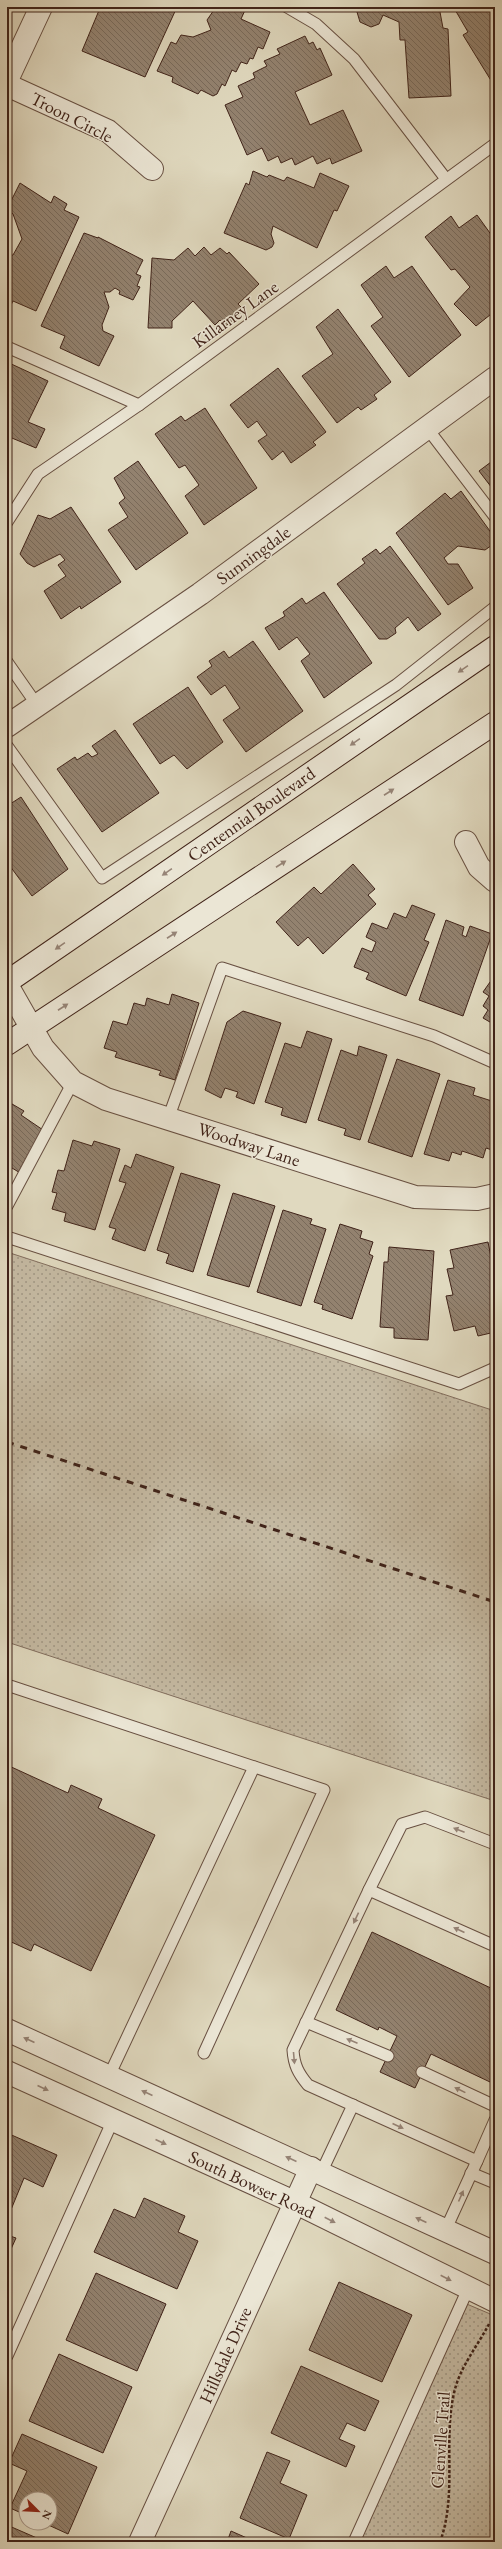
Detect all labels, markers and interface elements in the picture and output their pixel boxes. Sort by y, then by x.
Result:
street label: Troon Circle [27,87,117,147]
street label: Killarney Lane [187,275,283,353]
street label: Sunningdale [211,520,295,590]
one-way arrow [458,665,468,673]
one-way arrow [350,738,361,746]
street label: Centennial Boulevard [183,761,320,867]
one-way arrow [383,789,395,796]
one-way arrow [275,860,286,868]
one-way arrow [162,868,173,876]
one-way arrow [167,931,177,939]
one-way arrow [55,942,65,950]
one-way arrow [58,1003,69,1011]
street label: Woodway Lane [195,1117,303,1171]
one-way arrow [452,1827,464,1833]
one-way arrow [353,1912,359,1923]
one-way arrow [453,1927,465,1933]
one-way arrow [23,2037,34,2043]
one-way arrow [346,2038,357,2044]
one-way arrow [291,2052,297,2064]
one-way arrow [37,2085,48,2091]
one-way arrow [454,2087,465,2093]
one-way arrow [141,2090,153,2096]
one-way arrow [393,2123,405,2129]
one-way arrow [155,2139,167,2145]
street label: South Bowser Road [185,2145,320,2224]
one-way arrow [285,2156,297,2162]
one-way arrow [458,2191,464,2202]
one-way arrow [324,2217,335,2223]
one-way arrow [416,2217,427,2223]
one-way arrow [440,2275,452,2281]
street label: Hillsdale Drive [194,2303,256,2407]
street label: Glenville Trail [425,2391,455,2489]
north arrow [18,2491,58,2531]
text: N [39,2508,55,2522]

